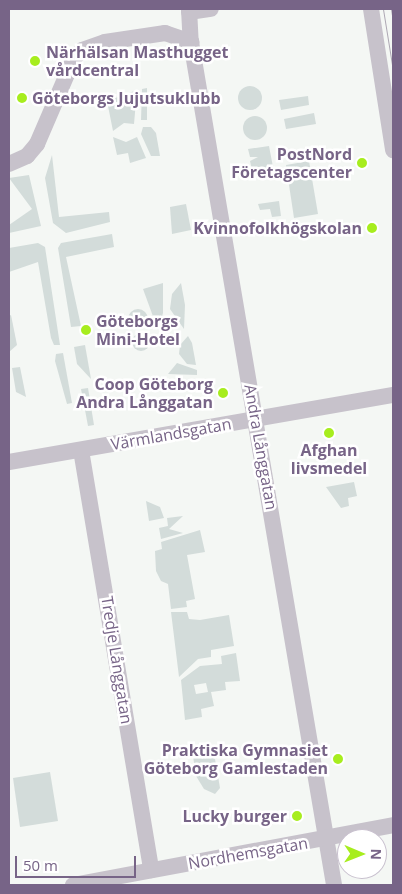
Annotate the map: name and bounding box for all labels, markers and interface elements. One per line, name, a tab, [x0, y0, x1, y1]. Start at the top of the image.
place label: Närhälsan Masthugget vårdcentral	[46, 42, 228, 80]
marker: Närhälsan Masthugget vårdcentral	[28, 54, 42, 68]
place label: Göteborgs Jujutsuklubb	[32, 88, 221, 108]
marker: Göteborgs Jujutsuklubb	[16, 92, 28, 104]
place label: PostNord Företagscenter	[231, 144, 352, 182]
marker: PostNord Företagscenter	[356, 157, 368, 169]
place label: Kvinnofolkhögskolan	[193, 218, 362, 238]
marker: Kvinnofolkhögskolan	[366, 222, 378, 234]
place label: Göteborgs Mini-Hotel	[96, 311, 180, 349]
marker: Göteborgs Mini-Hotel	[80, 324, 92, 336]
place label: Coop Göteborg Andra Långgatan	[76, 374, 213, 412]
street label: Andra Långgatan	[241, 383, 281, 511]
marker: Coop Göteborg Andra Långgatan	[217, 387, 229, 399]
street label: Värmlandsgatan	[109, 414, 233, 454]
marker: Afghan livsmedel	[323, 427, 335, 439]
place label: Afghan livsmedel	[291, 440, 367, 478]
street label: Tredje Långgatan	[97, 595, 137, 725]
place label: Praktiska Gymnasiet Göteborg Gamlestaden	[144, 740, 328, 778]
marker: Praktiska Gymnasiet Göteborg Gamlestaden	[332, 753, 344, 765]
place label: Lucky burger	[182, 806, 287, 826]
marker: Lucky burger	[291, 810, 303, 822]
north arrow	[337, 829, 387, 879]
street label: Nordhemsgatan	[187, 833, 309, 873]
scale bar	[18, 846, 139, 878]
text: N	[367, 848, 386, 860]
text: 50 m	[23, 855, 58, 875]

